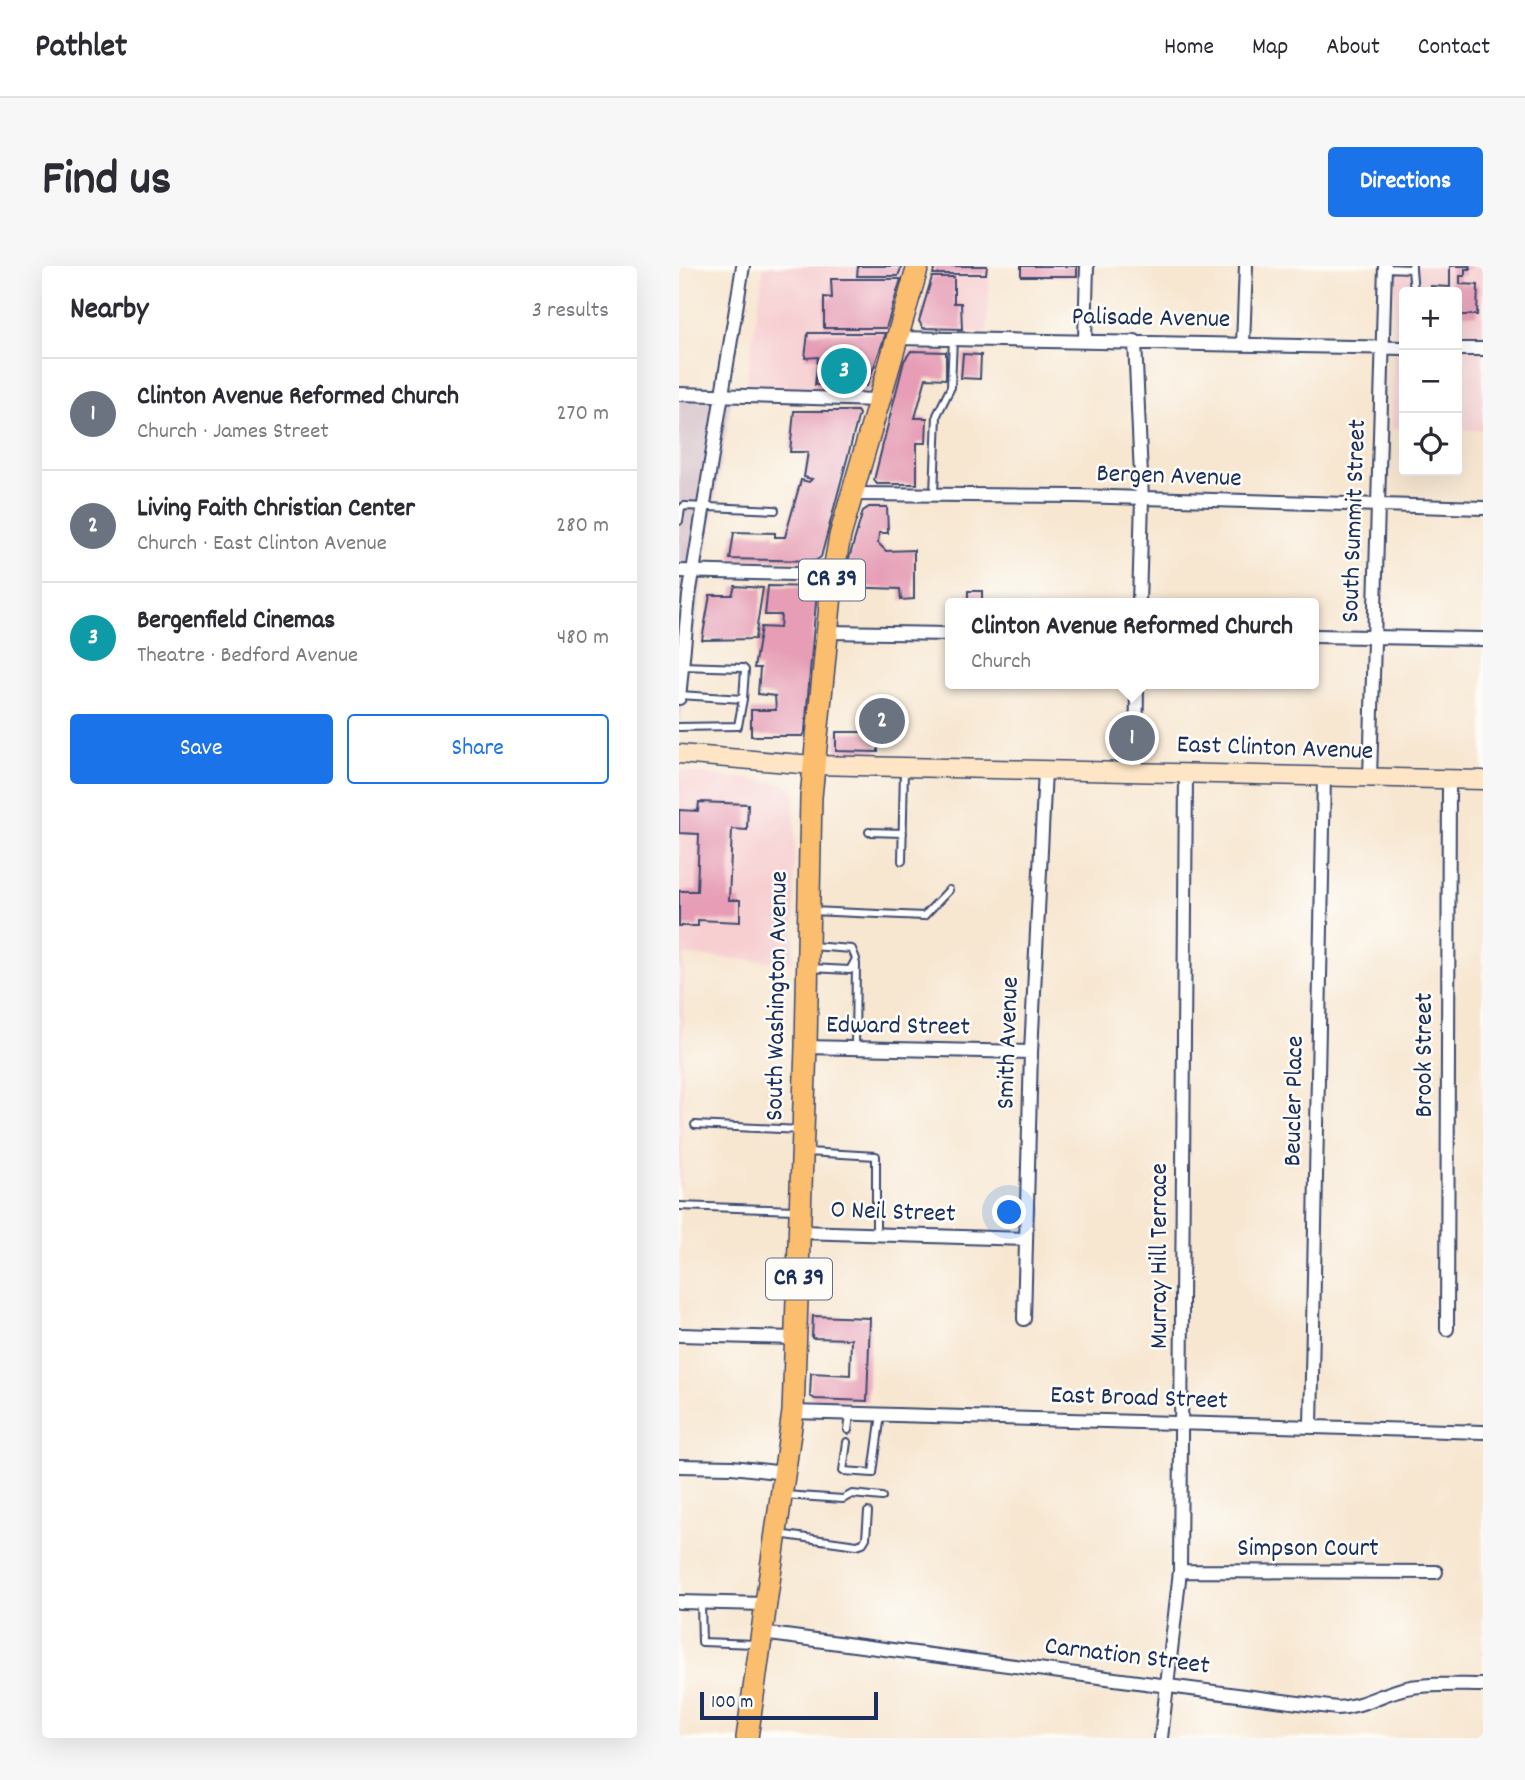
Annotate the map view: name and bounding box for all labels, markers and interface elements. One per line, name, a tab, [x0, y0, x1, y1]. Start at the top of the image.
text: Pathlet	[35, 25, 127, 72]
text: Home	[1164, 31, 1214, 65]
text: Map	[1252, 31, 1288, 65]
text: About	[1326, 31, 1380, 65]
text: Contact	[1418, 31, 1490, 65]
text: Find us	[42, 147, 171, 217]
button: Directions	[1328, 147, 1483, 217]
map controls	[1399, 287, 1462, 476]
button: +	[1399, 287, 1462, 350]
text: Nearby	[70, 290, 148, 333]
text: 3 results	[532, 295, 609, 328]
street label: Palisade Avenue	[1071, 299, 1231, 339]
pin: 3	[821, 345, 867, 397]
button: −	[1399, 350, 1462, 413]
text: Clinton Avenue Reformed Church	[137, 379, 459, 416]
text: 1	[90, 398, 96, 431]
text: 270 m	[557, 398, 609, 431]
button: locate	[1399, 413, 1462, 476]
text: Church · James Street	[137, 416, 329, 449]
street label: South Summit Street	[1333, 418, 1377, 623]
street label: Bergen Avenue	[1096, 456, 1242, 498]
text: Living Faith Christian Center	[137, 491, 415, 528]
text: 2	[88, 510, 98, 543]
text: 280 m	[556, 510, 609, 543]
text: Church · East Clinton Avenue	[137, 528, 387, 561]
road number: CR 39	[799, 559, 865, 600]
popup	[945, 598, 1319, 689]
text: Bergenfield Cinemas	[137, 603, 335, 640]
text: Clinton Avenue Reformed Church	[971, 609, 1293, 646]
text: 3	[88, 622, 98, 655]
text: 480 m	[557, 622, 609, 655]
text: Theatre · Bedford Avenue	[137, 640, 358, 673]
text: Church	[971, 646, 1031, 679]
pin: 2	[859, 695, 905, 747]
pin: 1	[1109, 712, 1155, 764]
button: Save	[70, 714, 333, 784]
button: Share	[347, 714, 609, 784]
street label: East Clinton Avenue	[1176, 727, 1374, 771]
street label: South Washington Avenue	[757, 871, 799, 1121]
street label: Smith Avenue	[988, 976, 1030, 1110]
street label: Brook Street	[1407, 992, 1444, 1117]
street label: Edward Street	[826, 1007, 971, 1047]
street label: Beucler Place	[1275, 1035, 1315, 1167]
street label: Murray Hill Terrace	[1142, 1163, 1179, 1349]
street label: O Neil Street	[830, 1192, 957, 1234]
your location	[992, 1195, 1026, 1229]
road number: CR 39	[766, 1259, 832, 1300]
street label: East Broad Street	[1050, 1377, 1229, 1421]
street label: Simpson Court	[1237, 1531, 1379, 1568]
street label: Carnation Street	[1042, 1629, 1212, 1686]
scale bar	[700, 1689, 879, 1721]
text: 100 m	[711, 1690, 753, 1717]

